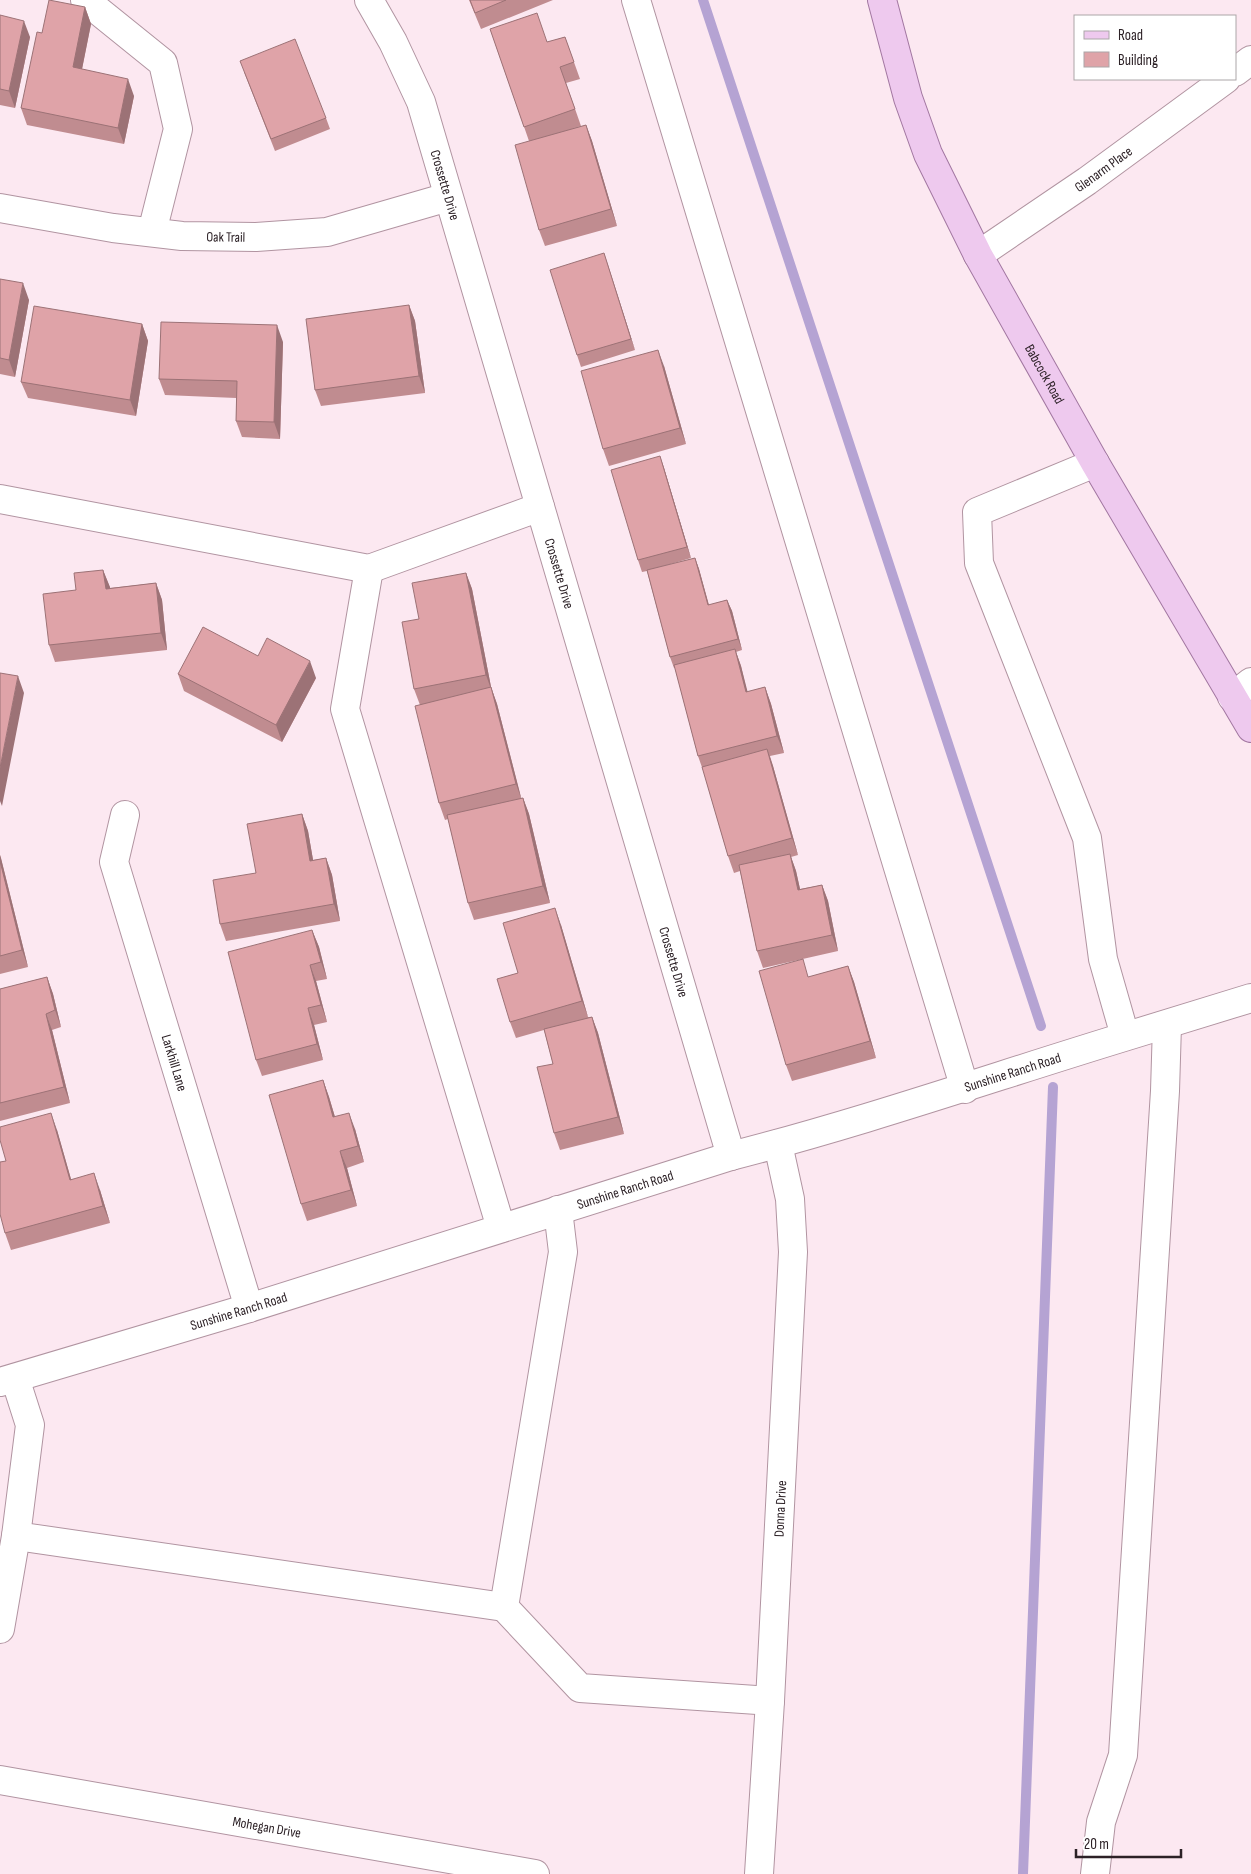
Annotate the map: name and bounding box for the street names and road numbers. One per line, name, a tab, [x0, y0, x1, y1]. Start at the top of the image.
street label: Glenarm Place	[1071, 142, 1135, 195]
street label: Crossette Drive	[427, 148, 464, 222]
street label: Oak Trail	[206, 228, 245, 245]
street label: Babcock Road	[1021, 341, 1068, 407]
street label: Crossette Drive	[541, 536, 578, 611]
street label: Crossette Drive	[656, 925, 692, 999]
street label: Larkhill Lane	[158, 1032, 191, 1093]
street label: Sunshine Ranch Road	[962, 1049, 1063, 1095]
street label: Sunshine Ranch Road	[575, 1166, 675, 1213]
street label: Sunshine Ranch Road	[188, 1288, 289, 1333]
street label: Donna Drive	[770, 1480, 790, 1537]
street label: Mohegan Drive	[231, 1813, 303, 1841]

